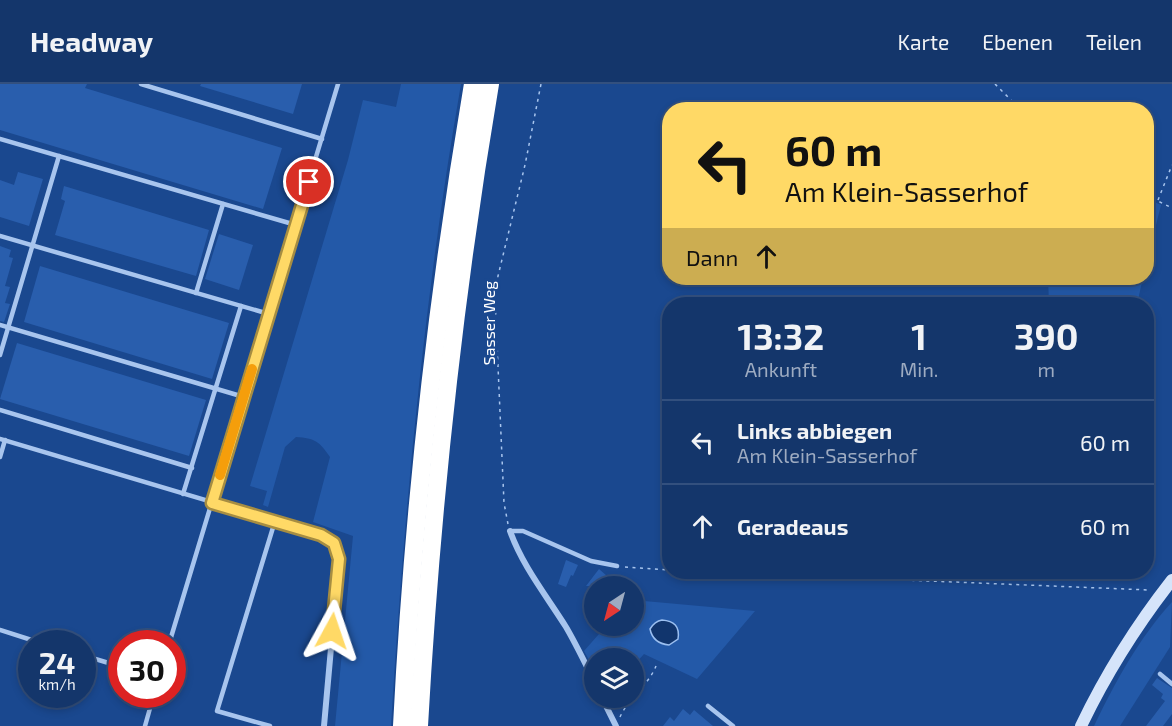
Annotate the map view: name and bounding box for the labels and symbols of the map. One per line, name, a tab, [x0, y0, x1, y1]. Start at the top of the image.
pin	[283, 156, 334, 207]
street label: Sasser Weg	[479, 281, 498, 365]
north arrow	[584, 576, 644, 636]
position arrow	[300, 599, 364, 663]
speed limit sign: 30	[108, 630, 186, 708]

